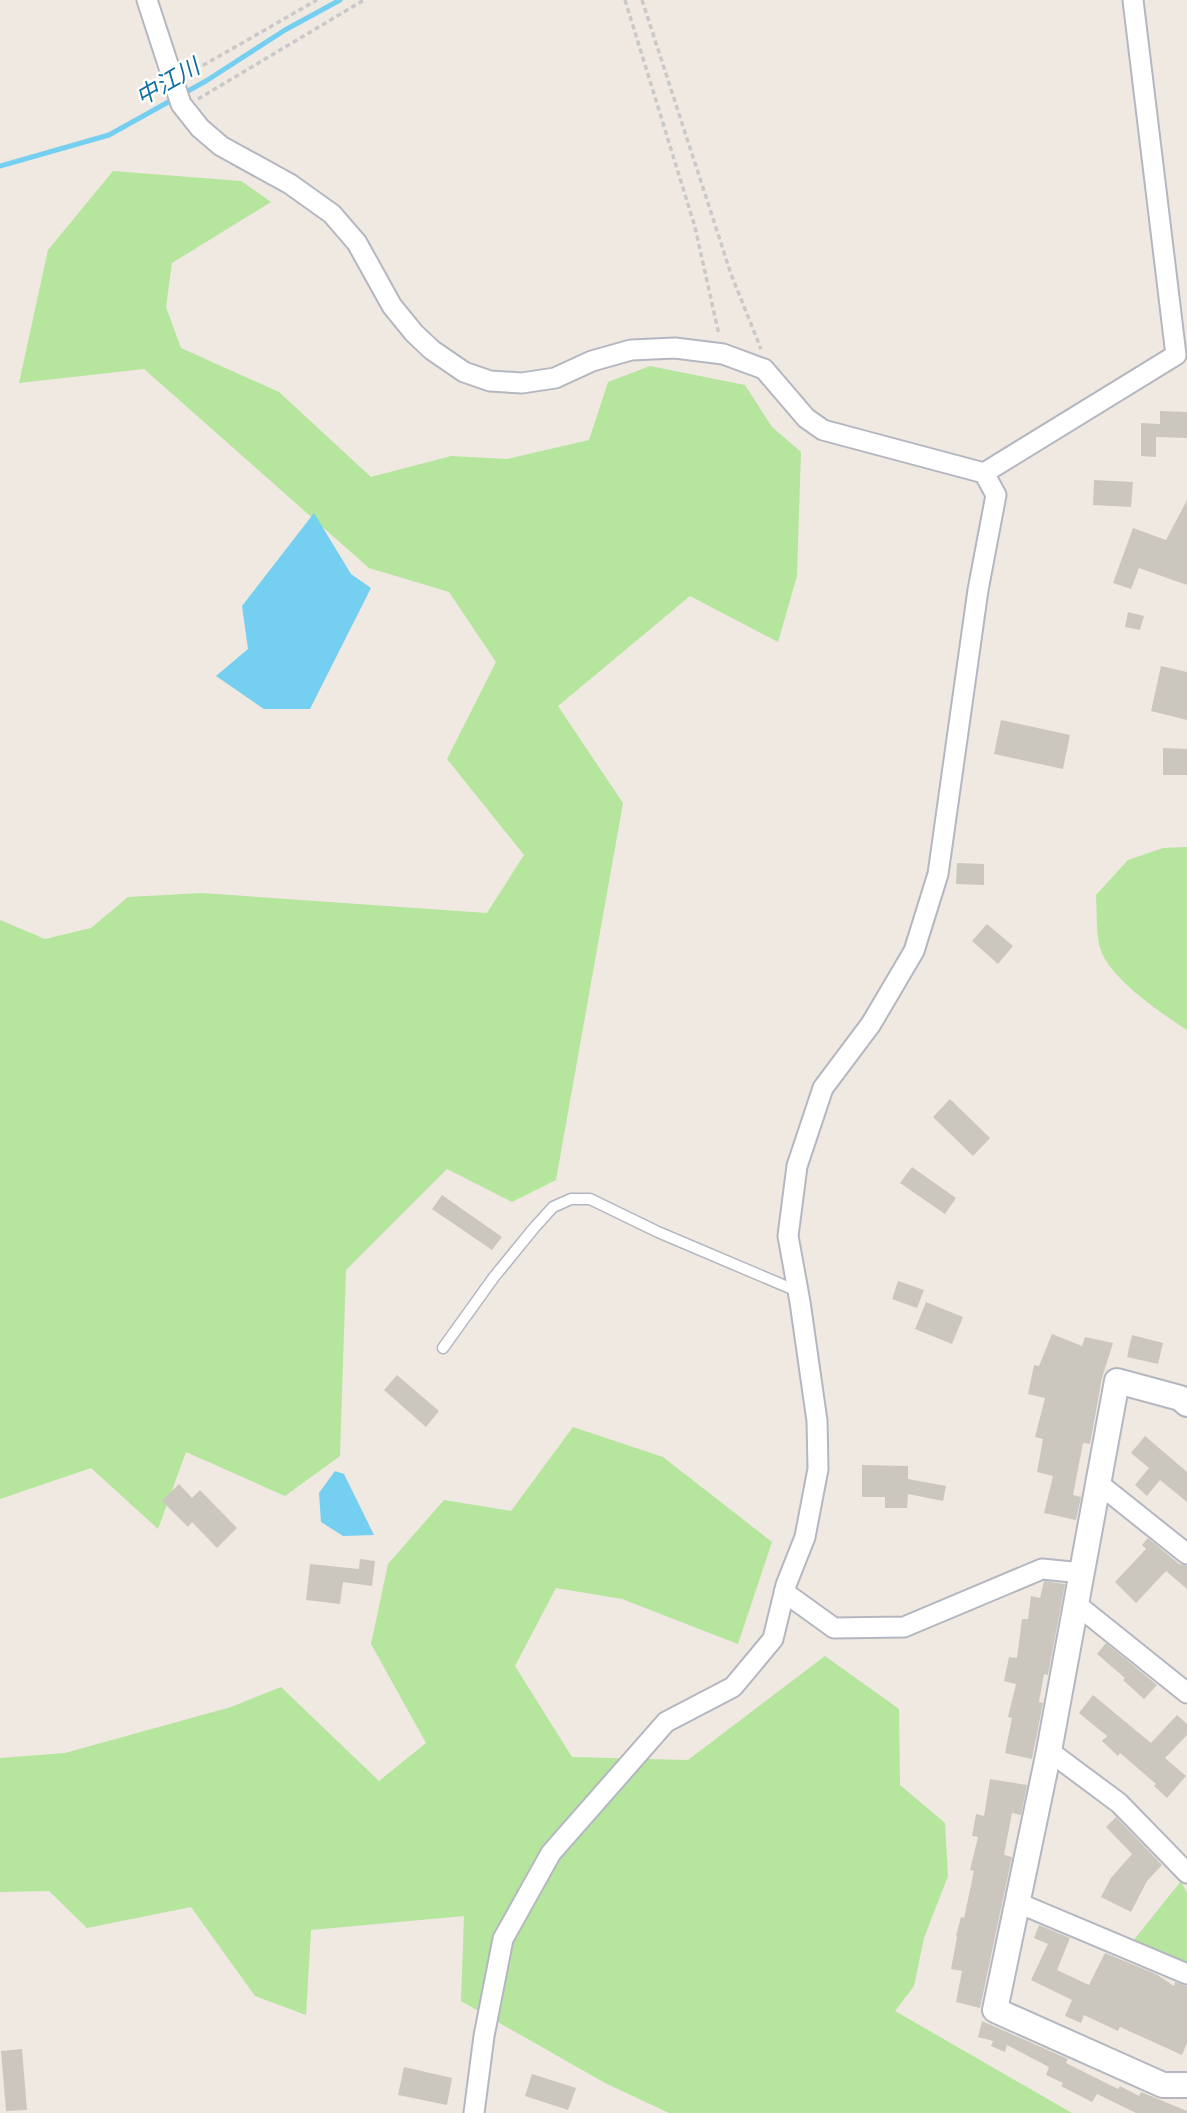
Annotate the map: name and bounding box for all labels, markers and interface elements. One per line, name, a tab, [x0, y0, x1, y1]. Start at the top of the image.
water label: 中江川	[129, 48, 207, 112]

